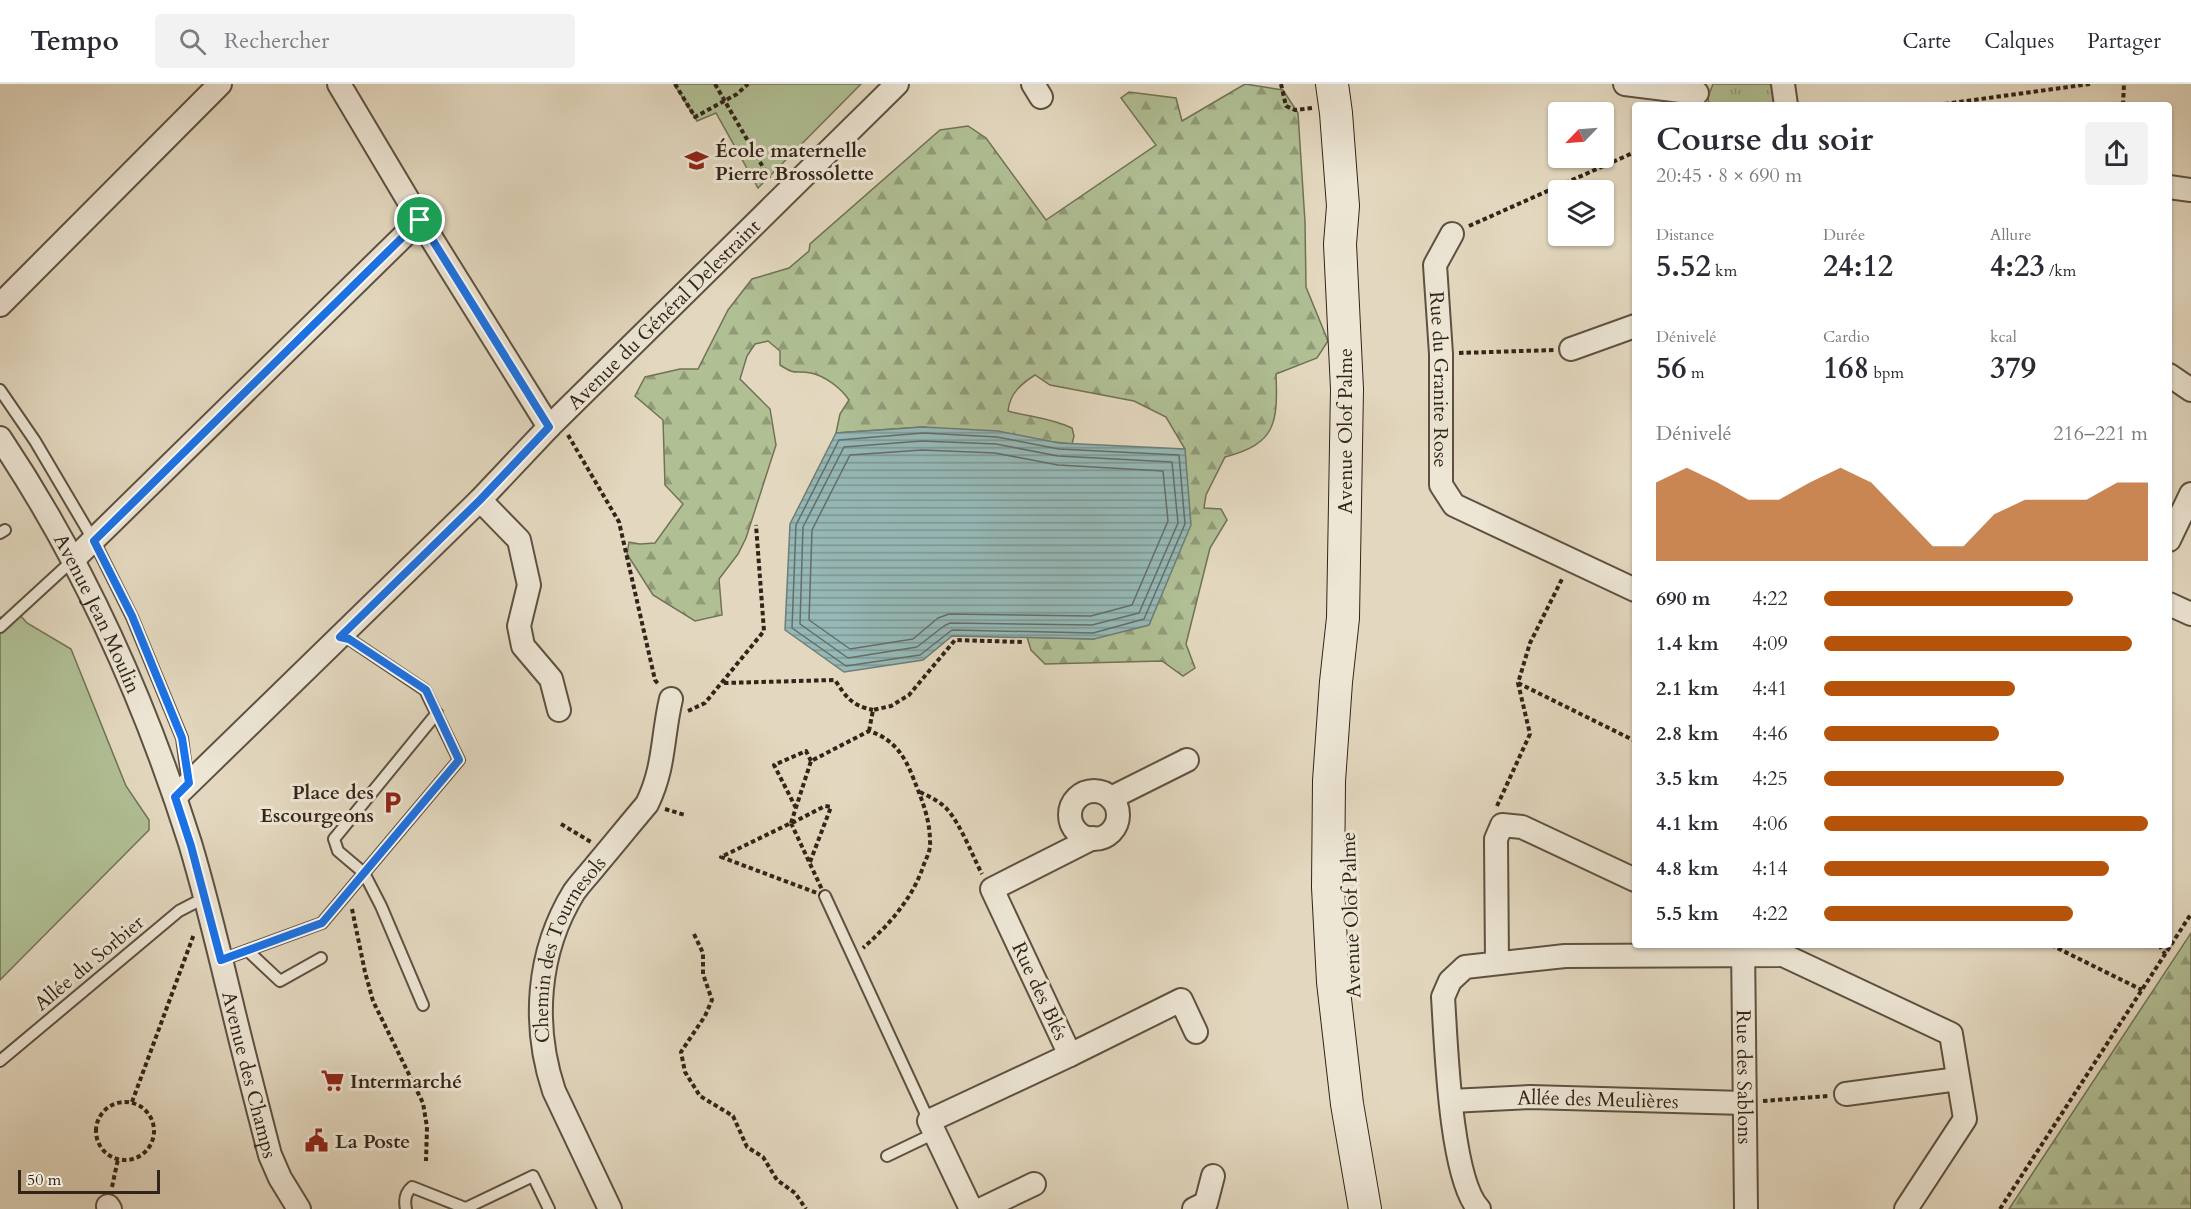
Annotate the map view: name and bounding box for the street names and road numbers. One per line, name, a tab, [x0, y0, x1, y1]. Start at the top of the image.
street label: Avenue du Général Delestraint	[561, 212, 766, 415]
street label: Rue du Granite Rose	[1423, 290, 1455, 468]
street label: Avenue Olof Palme	[1332, 348, 1359, 514]
street label: Avenue Jean Moulin	[47, 529, 148, 698]
street label: Avenue Olof Palme	[1335, 831, 1367, 999]
street label: Chemin des Tournesols	[527, 850, 612, 1044]
street label: Allée du Sorbier	[28, 909, 150, 1017]
street label: Rue des Blés	[1005, 937, 1075, 1045]
street label: Avenue des Champs	[216, 988, 284, 1161]
street label: Rue des Sablons	[1730, 1010, 1759, 1144]
street label: Allée des Meulières	[1516, 1083, 1679, 1115]

